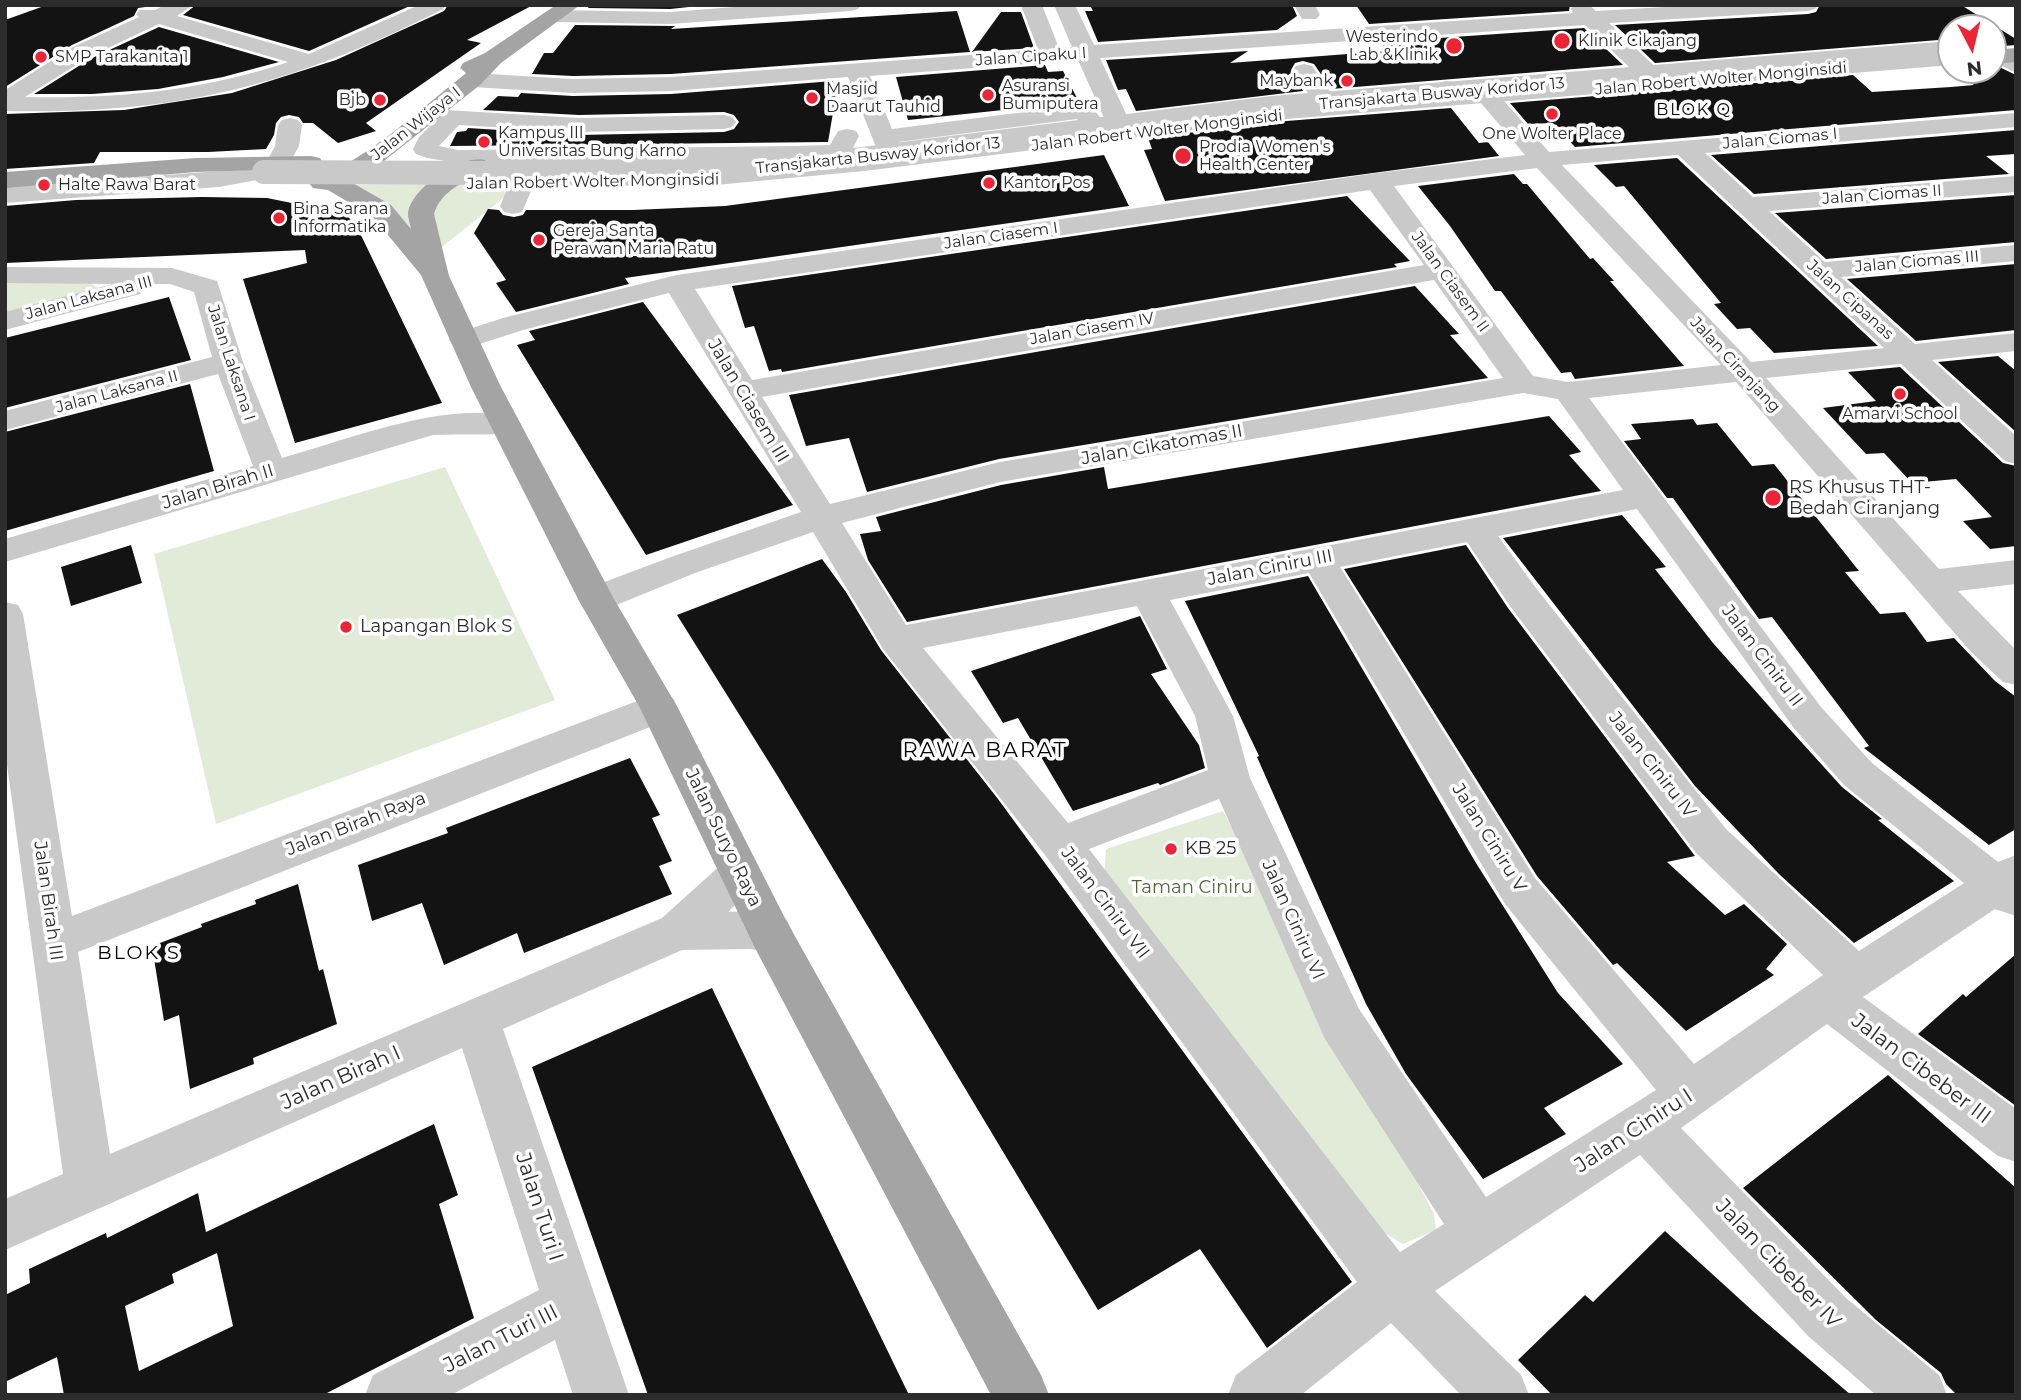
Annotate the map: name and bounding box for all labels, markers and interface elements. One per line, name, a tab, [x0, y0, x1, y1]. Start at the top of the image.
north arrow	[1937, 14, 2007, 84]
place label: Westerindo Lab &Klinik	[1345, 27, 1438, 65]
marker: Klinik Cikajang	[1552, 31, 1572, 51]
place label: Klinik Cikajang	[1578, 31, 1697, 51]
marker: Westerindo Lab &Klinik	[1444, 36, 1464, 56]
street label: Jalan Cipaku I	[975, 44, 1087, 70]
place label: SMP Tarakanita 1	[55, 47, 189, 67]
marker: SMP Tarakanita 1	[33, 49, 49, 65]
text: N	[1965, 56, 1983, 81]
street label: Jalan Robert Wolter Monginsidi	[1594, 58, 1848, 100]
place label: Maybank	[1259, 71, 1333, 91]
marker: Maybank	[1339, 73, 1355, 89]
street label: Transjakarta Busway Koridor 13	[1319, 74, 1565, 114]
place label: Asuransi Bumiputera	[1002, 76, 1099, 114]
place label: Masjid Daarut Tauhid	[826, 79, 941, 117]
street label: Jalan Wijaya I	[367, 83, 465, 165]
marker: Asuransi Bumiputera	[980, 87, 996, 103]
place label: Bjb	[339, 90, 366, 110]
marker: Masjid Daarut Tauhid	[804, 90, 820, 106]
marker: Bjb	[372, 92, 388, 108]
district label: BLOK Q	[1657, 100, 1731, 120]
street label: Jalan Robert Wolter Monginsidi	[1030, 106, 1284, 156]
marker: One Wolter Place	[1544, 106, 1560, 122]
place label: Kampus III Universitas Bung Karno	[498, 123, 686, 161]
place label: One Wolter Place	[1482, 124, 1622, 144]
street label: Jalan Ciomas I	[1722, 124, 1838, 154]
marker: Kampus III Universitas Bung Karno	[476, 134, 492, 150]
street label: Transjakarta Busway Koridor 13	[755, 134, 1001, 178]
place label: Prodia Women's Health Center	[1199, 137, 1331, 175]
marker: Prodia Women's Health Center	[1173, 146, 1193, 166]
street label: Jalan Robert Wolter Monginsidi	[467, 170, 719, 194]
place label: Kantor Pos	[1003, 173, 1090, 193]
place label: Halte Rawa Barat	[58, 175, 196, 195]
marker: Kantor Pos	[981, 175, 997, 191]
marker: Halte Rawa Barat	[36, 177, 52, 193]
street label: Jalan Ciomas II	[1821, 181, 1943, 209]
place label: Bina Sarana Informatika	[293, 199, 389, 237]
marker: Bina Sarana Informatika	[271, 210, 287, 226]
street label: Jalan Ciasem I	[943, 219, 1059, 253]
place label: Gereja Santa Perawan Maria Ratu	[553, 221, 714, 259]
street label: Jalan Ciasem II	[1407, 228, 1493, 336]
marker: Gereja Santa Perawan Maria Ratu	[531, 232, 547, 248]
street label: Jalan Ciomas III	[1854, 247, 1980, 277]
street label: Jalan Cipanas	[1803, 256, 1897, 344]
street label: Jalan Laksana III	[23, 272, 155, 324]
street label: Jalan Laksana I	[203, 303, 259, 423]
street label: Jalan Ciasem IV	[1028, 309, 1156, 349]
street label: Jalan Ciranjang	[1686, 313, 1784, 417]
street label: Jalan Ciasem III	[703, 335, 793, 467]
street label: Jalan Laksana II	[54, 366, 180, 418]
marker: Amarvi School	[1892, 386, 1908, 402]
place label: Amarvi School	[1842, 404, 1958, 424]
street label: Jalan Cikatomas II	[1080, 420, 1244, 470]
street label: Jalan Birah II	[160, 460, 276, 514]
place label: RS Khusus THT- Bedah Ciranjang	[1789, 477, 1940, 520]
marker: RS Khusus THT- Bedah Ciranjang	[1763, 488, 1783, 508]
street label: Jalan Ciniru III	[1206, 545, 1334, 591]
street label: Jalan Ciniru II	[1717, 601, 1807, 711]
place label: Lapangan Blok S	[360, 616, 512, 638]
marker: Lapangan Blok S	[338, 619, 354, 635]
street label: Jalan Ciniru IV	[1604, 708, 1700, 822]
district label: RAWA BARAT	[904, 738, 1066, 764]
street label: Jalan Suryo Raya	[680, 765, 766, 911]
street label: Jalan Ciniru V	[1447, 780, 1531, 896]
street label: Jalan Birah Raya	[283, 787, 429, 861]
place label: KB 25	[1185, 838, 1236, 860]
street label: Jalan Birah III	[29, 840, 67, 962]
marker: KB 25	[1163, 841, 1179, 857]
street label: Jalan Ciniru VII	[1056, 843, 1154, 963]
street label: Jalan Ciniru VI	[1257, 857, 1329, 983]
park label: Taman Ciniru	[1132, 877, 1252, 899]
district label: BLOK S	[98, 942, 180, 964]
street label: Jalan Cibeber III	[1846, 1008, 1996, 1130]
street label: Jalan Birah I	[277, 1040, 405, 1116]
street label: Jalan Ciniru I	[1570, 1084, 1698, 1178]
street label: Jalan Turi I	[510, 1150, 568, 1264]
street label: Jalan Cibeber IV	[1710, 1194, 1846, 1334]
street label: Jalan Turi III	[440, 1299, 562, 1379]

